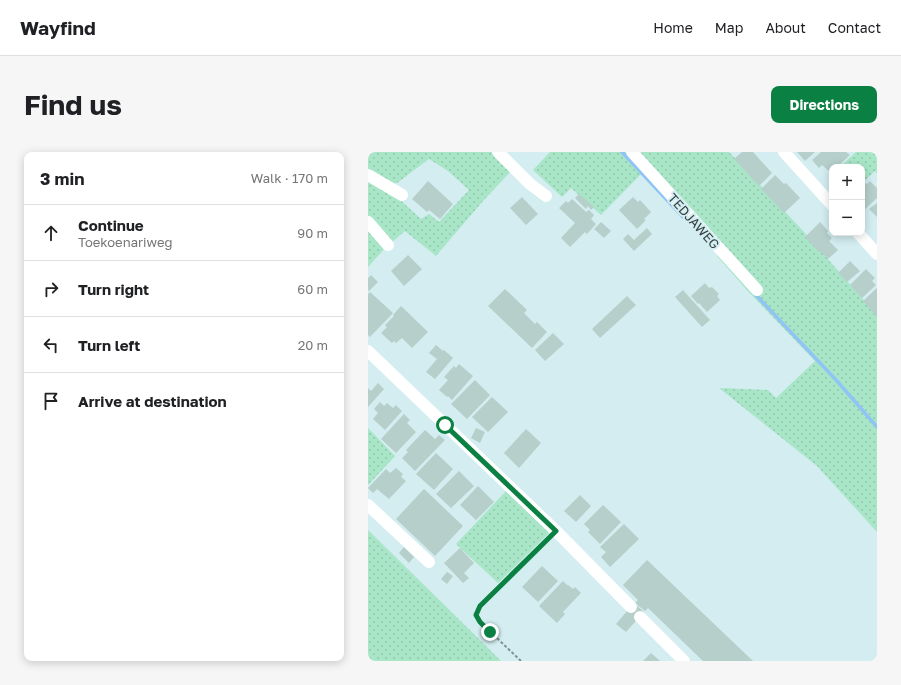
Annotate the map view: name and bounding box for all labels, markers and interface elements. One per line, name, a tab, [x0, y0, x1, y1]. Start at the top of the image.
text: Wayfind	[20, 16, 96, 39]
text: Home	[653, 19, 693, 36]
text: Map	[715, 19, 743, 36]
text: About	[765, 19, 806, 36]
text: Contact	[828, 19, 881, 36]
button: Directions	[771, 86, 877, 123]
text: Find us	[24, 88, 122, 121]
map controls	[829, 164, 865, 236]
button: +	[829, 164, 865, 200]
text: 3 min	[40, 168, 84, 189]
text: Walk · 170 m	[251, 170, 328, 186]
street label: TEDJAWEG	[665, 190, 723, 252]
button: −	[829, 200, 865, 236]
text: Continue	[78, 216, 144, 234]
icon: ahead	[40, 222, 62, 244]
text: 90 m	[297, 225, 328, 241]
text: Toekoenariweg	[78, 234, 172, 250]
icon: right	[40, 278, 62, 300]
text: Turn right	[78, 280, 149, 298]
text: 60 m	[297, 281, 328, 297]
icon: left	[40, 334, 62, 356]
text: Turn left	[78, 336, 140, 354]
text: 20 m	[298, 337, 328, 353]
icon: arrive	[40, 390, 62, 412]
text: Arrive at destination	[78, 392, 227, 410]
route start	[436, 416, 454, 434]
route end	[481, 623, 499, 641]

